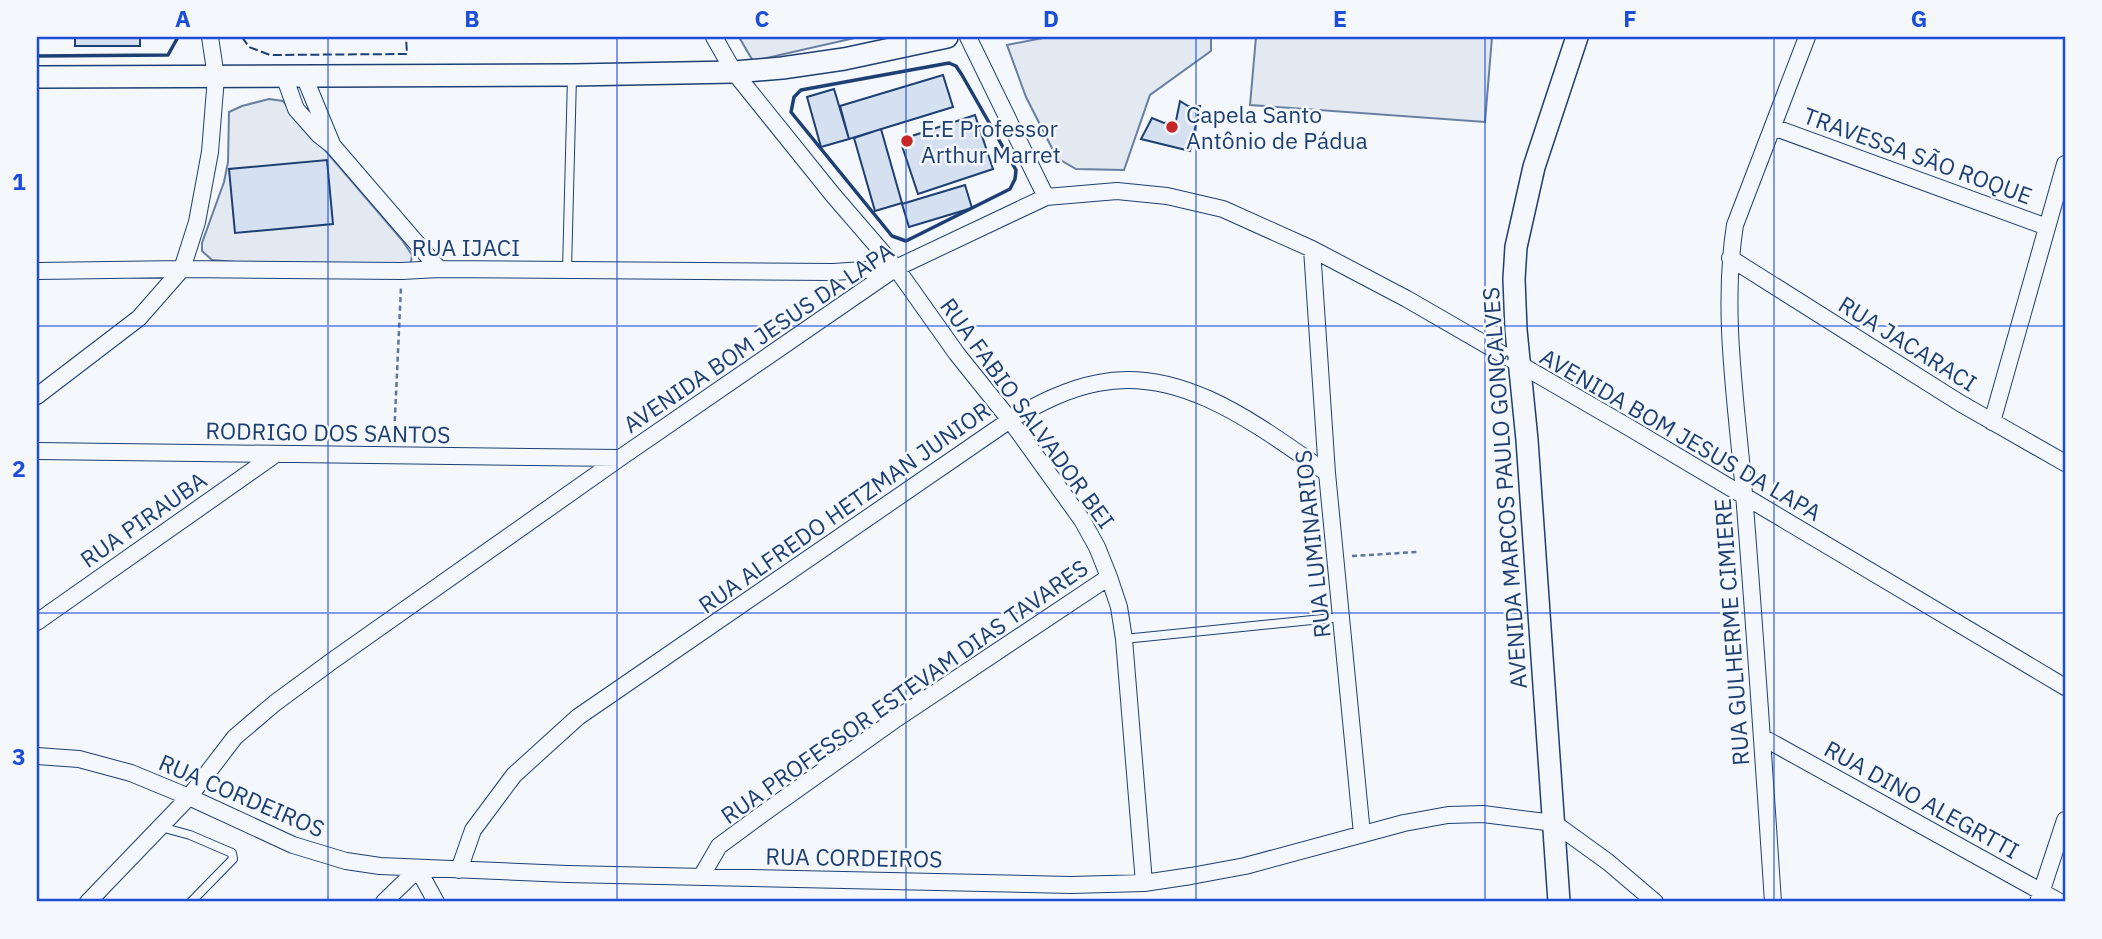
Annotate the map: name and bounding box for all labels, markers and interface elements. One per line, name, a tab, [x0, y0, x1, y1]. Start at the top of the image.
text: A	[175, 3, 191, 33]
text: B	[464, 3, 480, 33]
text: C	[755, 3, 770, 33]
text: D	[1043, 3, 1059, 33]
text: E	[1333, 3, 1347, 33]
text: F	[1623, 3, 1637, 33]
text: G	[1911, 3, 1927, 33]
place label: Capela Santo Antônio de Pádua	[1186, 99, 1368, 155]
street label: TRAVESSA SÃO ROQUE	[1799, 100, 2037, 210]
place label: E.E Professor Arthur Marret	[921, 113, 1061, 169]
marker: Capela Santo Antônio de Pádua	[1164, 119, 1180, 135]
marker: E.E Professor Arthur Marret	[899, 133, 915, 149]
text: 1	[12, 166, 26, 196]
street label: RUA IJACI	[412, 232, 520, 262]
street label: AVENIDA BOM JESUS DA LAPA	[617, 235, 899, 439]
street label: AVENIDA MARCOS PAULO GONÇALVES	[1475, 286, 1533, 690]
street label: RUA JACARACI	[1833, 289, 1983, 397]
street label: RUA FABIO SALVADOR BEI	[934, 292, 1122, 534]
street label: AVENIDA BOM JESUS DA LAPA	[1535, 341, 1827, 527]
street label: RUA ALFREDO HETZMAN JUNIOR	[692, 395, 996, 619]
street label: RODRIGO DOS SANTOS	[205, 415, 451, 449]
street label: RUA LUMINARIOS	[1287, 449, 1337, 639]
text: 2	[12, 453, 26, 483]
street label: RUA PIRAUBA	[74, 464, 212, 574]
street label: RUA GULHERME CIMIERE	[1707, 497, 1755, 767]
street label: RUA PROFESSOR ESTEVAM DIAS TAVARES	[715, 552, 1093, 830]
street label: RUA DINO ALEGRTTI	[1819, 733, 2025, 865]
text: 3	[12, 741, 26, 771]
street label: RUA CORDEIROS	[155, 747, 329, 843]
street label: RUA CORDEIROS	[765, 840, 943, 874]

